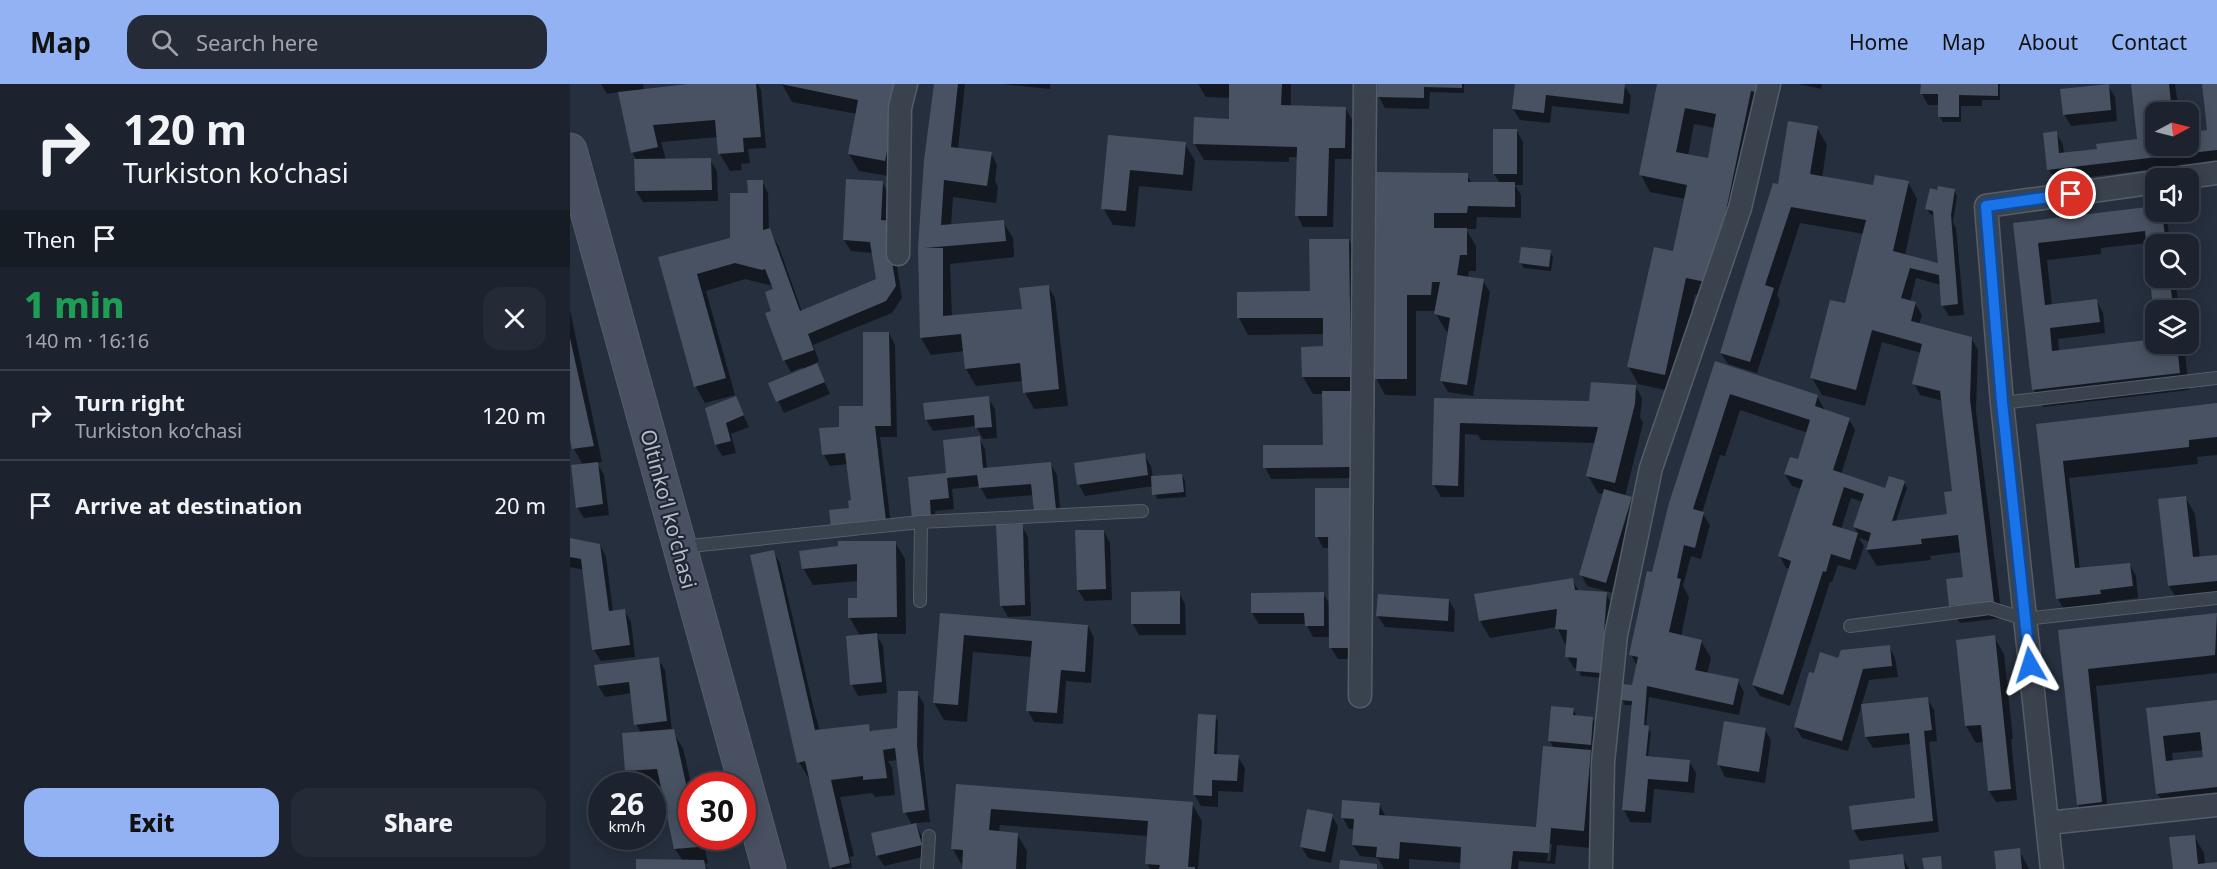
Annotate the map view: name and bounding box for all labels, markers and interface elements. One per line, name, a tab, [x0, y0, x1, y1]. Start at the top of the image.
search box	[127, 15, 547, 69]
text: Map	[30, 23, 91, 61]
icon: search	[148, 26, 181, 59]
text: Search here	[196, 27, 318, 57]
text: Home	[1849, 28, 1909, 56]
text: Map	[1942, 28, 1985, 56]
text: About	[2018, 28, 2078, 56]
text: Contact	[2111, 28, 2187, 56]
text: 120 m	[123, 100, 247, 157]
north arrow	[2145, 102, 2199, 156]
map controls	[2145, 102, 2199, 354]
icon: right	[24, 108, 102, 186]
text: Turkiston koʻchasi	[123, 154, 349, 191]
pin	[2045, 168, 2096, 219]
button: sound	[2145, 168, 2199, 222]
icon: arrive	[2054, 177, 2087, 210]
icon: arrive	[88, 222, 121, 255]
text: Then	[24, 224, 76, 254]
button: search	[2145, 234, 2199, 288]
text: 1 min	[24, 280, 125, 329]
button: close	[483, 287, 546, 350]
button: layers	[2145, 300, 2199, 354]
text: 140 m · 16:16	[24, 327, 149, 354]
text: Turn right	[75, 387, 185, 417]
icon: right	[24, 399, 57, 432]
text: 120 m	[482, 400, 546, 430]
text: Turkiston koʻchasi	[75, 417, 242, 444]
street label: Oltinkoʻl koʻchasi	[634, 426, 704, 592]
icon: arrive	[24, 489, 57, 522]
text: Arrive at destination	[75, 490, 302, 520]
text: 20 m	[495, 490, 546, 520]
position arrow	[1998, 633, 2062, 697]
speed limit sign: 30	[678, 772, 756, 850]
text: 26	[610, 783, 644, 824]
button: Exit	[24, 788, 279, 857]
button: Share	[291, 788, 546, 857]
text: km/h	[609, 816, 645, 836]

